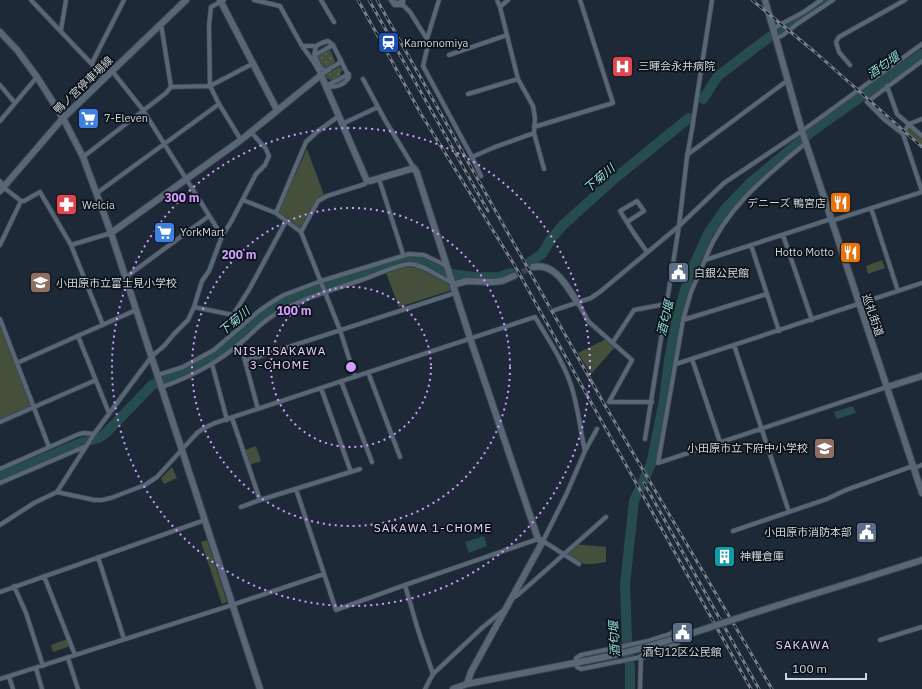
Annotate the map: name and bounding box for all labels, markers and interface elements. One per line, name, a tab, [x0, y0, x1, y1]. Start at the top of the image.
station icon: Kamonomiya	[376, 30, 402, 56]
place label: Kamonomiya	[404, 36, 469, 50]
water label: 酒匂堰	[864, 47, 904, 81]
street label: 鴨ノ宮停車場線	[50, 53, 116, 117]
hospital icon: 三暉会永井病院	[609, 53, 635, 79]
place label: 三暉会永井病院	[638, 59, 715, 73]
supermarket icon: 7-Eleven	[76, 105, 102, 131]
place label: 7-Eleven	[104, 111, 148, 125]
water label: 下菊川	[580, 159, 619, 195]
text: 300 m	[164, 190, 200, 205]
restaurant icon: デニーズ 鴨宮店	[828, 190, 854, 216]
pharmacy icon: Welcia	[53, 192, 79, 218]
place label: デニーズ 鴨宮店	[747, 196, 826, 210]
place label: Welcia	[82, 198, 115, 212]
supermarket icon: YorkMart	[152, 219, 178, 245]
place label: YorkMart	[180, 225, 225, 239]
restaurant icon: Hotto Motto	[837, 239, 863, 265]
place label: Hotto Motto	[775, 245, 834, 259]
text: 200 m	[221, 247, 257, 262]
public building icon: 白銀公民館	[665, 260, 691, 286]
place label: 白銀公民館	[694, 266, 749, 280]
school or university icon: 小田原市立富士見小学校	[28, 270, 54, 296]
place label: 小田原市立富士見小学校	[56, 276, 177, 290]
street label: 巡礼街道	[859, 292, 887, 338]
water label: 酒匂堰	[654, 297, 677, 337]
water label: 下菊川	[215, 302, 254, 338]
text: 100 m	[276, 303, 312, 318]
district label: NISHISAKAWA 3-CHOME	[234, 343, 326, 372]
centre of rings	[344, 360, 358, 374]
school or university icon: 小田原市立下府中小学校	[811, 435, 837, 461]
place label: 小田原市立下府中小学校	[687, 441, 808, 455]
public building icon: 小田原市消防本部	[854, 519, 880, 545]
district label: SAKAWA 1-CHOME	[374, 520, 492, 535]
place label: 小田原市消防本部	[764, 525, 852, 539]
building icon: 神糧倉庫	[711, 543, 737, 569]
place label: 神糧倉庫	[740, 549, 784, 563]
water label: 酒匂堰	[605, 619, 622, 657]
public building icon: 酒匂12区公民館	[669, 619, 695, 645]
district label: SAKAWA	[776, 637, 830, 652]
place label: 酒匂12区公民館	[642, 645, 722, 659]
scale bar	[786, 655, 866, 681]
text: 100 m	[792, 661, 827, 676]

